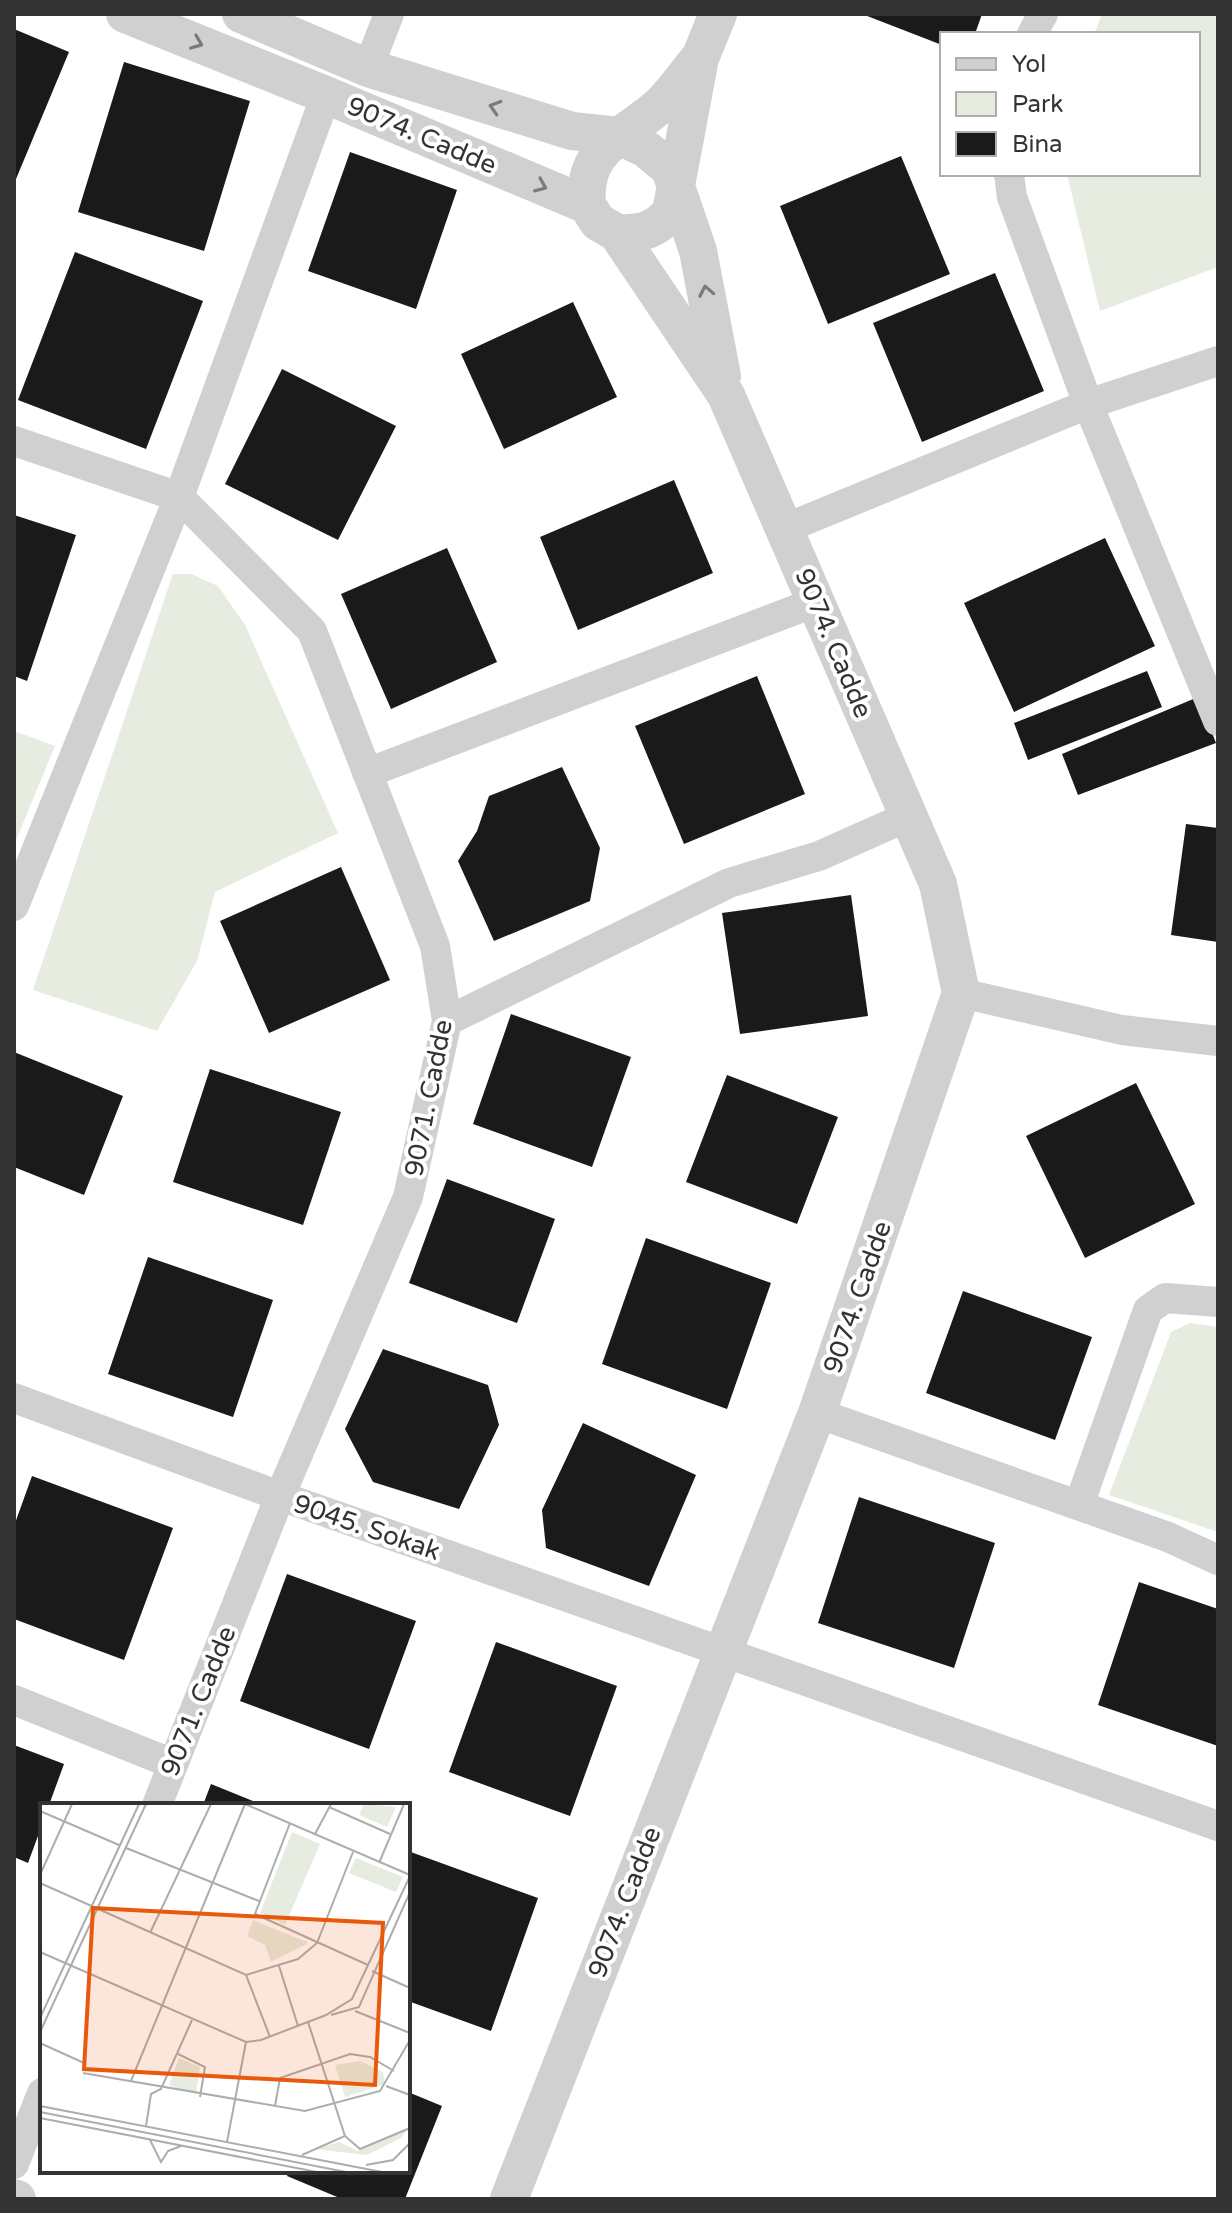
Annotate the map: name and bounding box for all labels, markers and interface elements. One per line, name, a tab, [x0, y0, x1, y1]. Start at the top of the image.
legend	[940, 32, 1200, 176]
one-way arrow	[189, 33, 203, 50]
text: Yol	[1012, 50, 1046, 79]
street label: 9074. Cadde	[343, 90, 501, 181]
text: Park	[1012, 90, 1063, 119]
one-way arrow	[489, 100, 502, 116]
text: Bina	[1012, 130, 1063, 159]
one-way arrow	[533, 176, 547, 192]
one-way arrow	[698, 284, 715, 298]
street label: 9074. Cadde	[788, 564, 879, 722]
street label: 9071. Cadde	[398, 1017, 459, 1179]
street label: 9074. Cadde	[817, 1217, 898, 1377]
street label: 9045. Sokak	[289, 1488, 444, 1567]
street label: 9071. Cadde	[154, 1622, 243, 1781]
inset map	[40, 1803, 410, 2173]
street label: 9074. Cadde	[581, 1822, 667, 1982]

